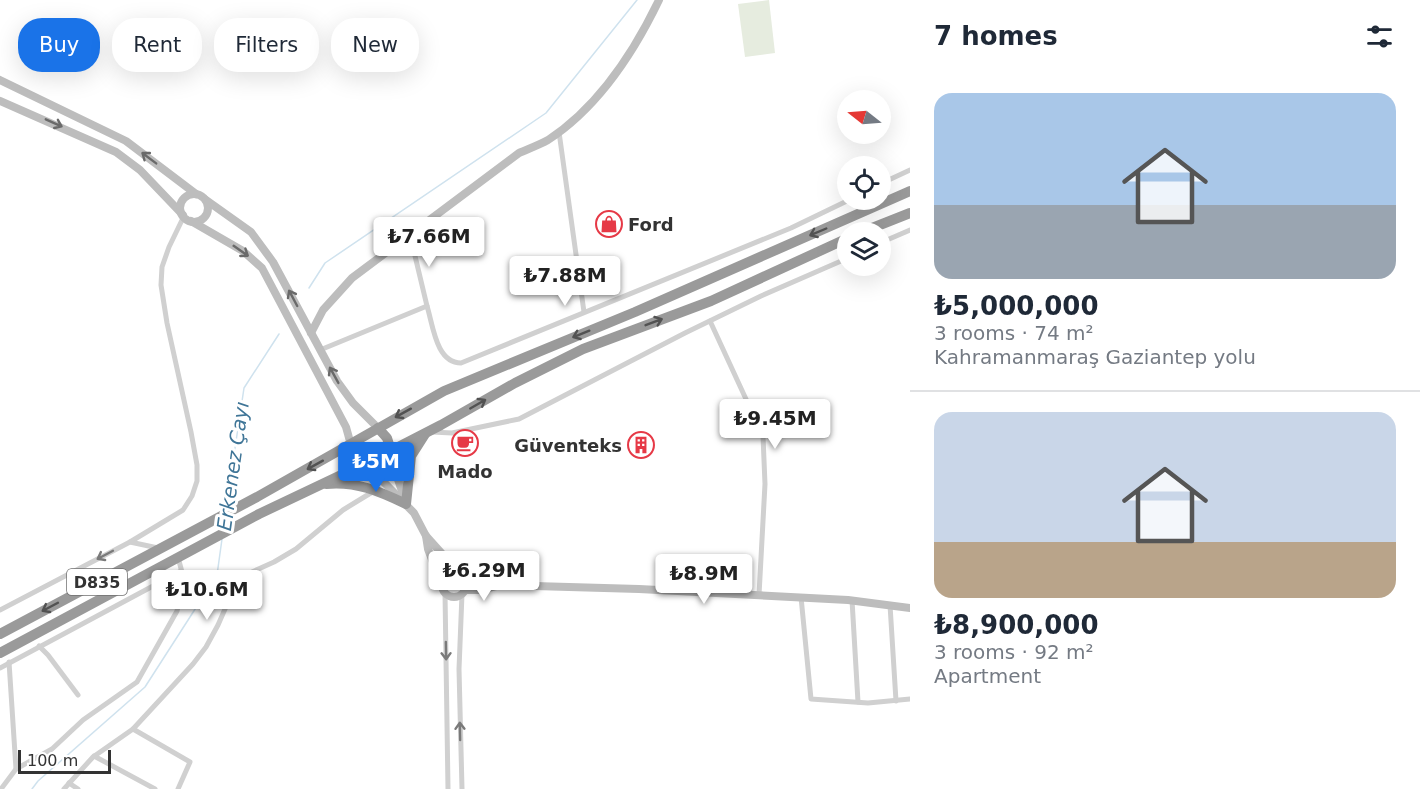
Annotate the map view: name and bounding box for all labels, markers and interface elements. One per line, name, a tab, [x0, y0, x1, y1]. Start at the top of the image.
chip: Buy	[18, 18, 100, 72]
chip: Rent	[112, 18, 202, 72]
chip: Filters	[214, 18, 319, 72]
chip: New	[331, 18, 419, 72]
icon: filters	[1363, 20, 1396, 53]
text: 7 homes	[934, 21, 1058, 51]
north arrow	[837, 90, 891, 144]
map controls	[837, 90, 891, 276]
one-way arrow	[45, 119, 63, 130]
icon: home	[1111, 132, 1219, 240]
one-way arrow	[142, 152, 158, 165]
button: locate	[837, 156, 891, 210]
shop icon: Ford	[594, 209, 624, 239]
place label: Ford	[628, 214, 674, 235]
pin: ₺7.66M	[380, 217, 478, 268]
button: layers	[837, 222, 891, 276]
text: ₺7.66M	[387, 224, 471, 248]
one-way arrow	[810, 227, 828, 239]
one-way arrow	[233, 245, 249, 257]
pin: ₺7.88M	[516, 256, 614, 307]
text: ₺7.88M	[523, 263, 607, 287]
one-way arrow	[287, 290, 298, 308]
text: ₺5,000,000	[934, 291, 1098, 321]
one-way arrow	[645, 316, 663, 327]
text: 3 rooms · 74 m²	[934, 321, 1094, 345]
one-way arrow	[572, 329, 591, 340]
text: Kahramanmaraş Gaziantep yolu	[934, 345, 1256, 369]
one-way arrow	[327, 366, 339, 383]
one-way arrow	[469, 398, 486, 410]
pin: ₺9.45M	[726, 399, 824, 450]
water label: Erkenez Çayı	[212, 400, 254, 532]
text: ₺9.45M	[733, 406, 817, 430]
one-way arrow	[395, 408, 412, 420]
cafe icon: Mado	[450, 428, 480, 458]
building icon: Güventeks	[626, 430, 656, 460]
place label: Güventeks	[514, 435, 622, 456]
pin: ₺5M	[347, 442, 405, 493]
text: ₺5M	[352, 449, 400, 473]
icon: home	[1111, 451, 1219, 559]
one-way arrow	[307, 459, 324, 471]
place label: Mado	[437, 461, 493, 482]
one-way arrow	[96, 550, 114, 561]
pin: ₺6.29M	[435, 551, 533, 602]
pin: ₺8.9M	[662, 554, 746, 605]
text: ₺6.29M	[442, 558, 526, 582]
text: ₺8.9M	[669, 561, 739, 585]
road number: D835	[67, 569, 127, 595]
pin: ₺10.6M	[158, 570, 256, 621]
text: ₺10.6M	[165, 577, 249, 601]
one-way arrow	[41, 602, 59, 613]
text: ₺8,900,000	[934, 610, 1098, 640]
text: 3 rooms · 92 m²	[934, 640, 1094, 664]
one-way arrow	[440, 641, 452, 661]
text: Apartment	[934, 664, 1041, 688]
one-way arrow	[454, 721, 466, 741]
scale bar	[18, 747, 111, 774]
text: 100 m	[27, 751, 78, 770]

